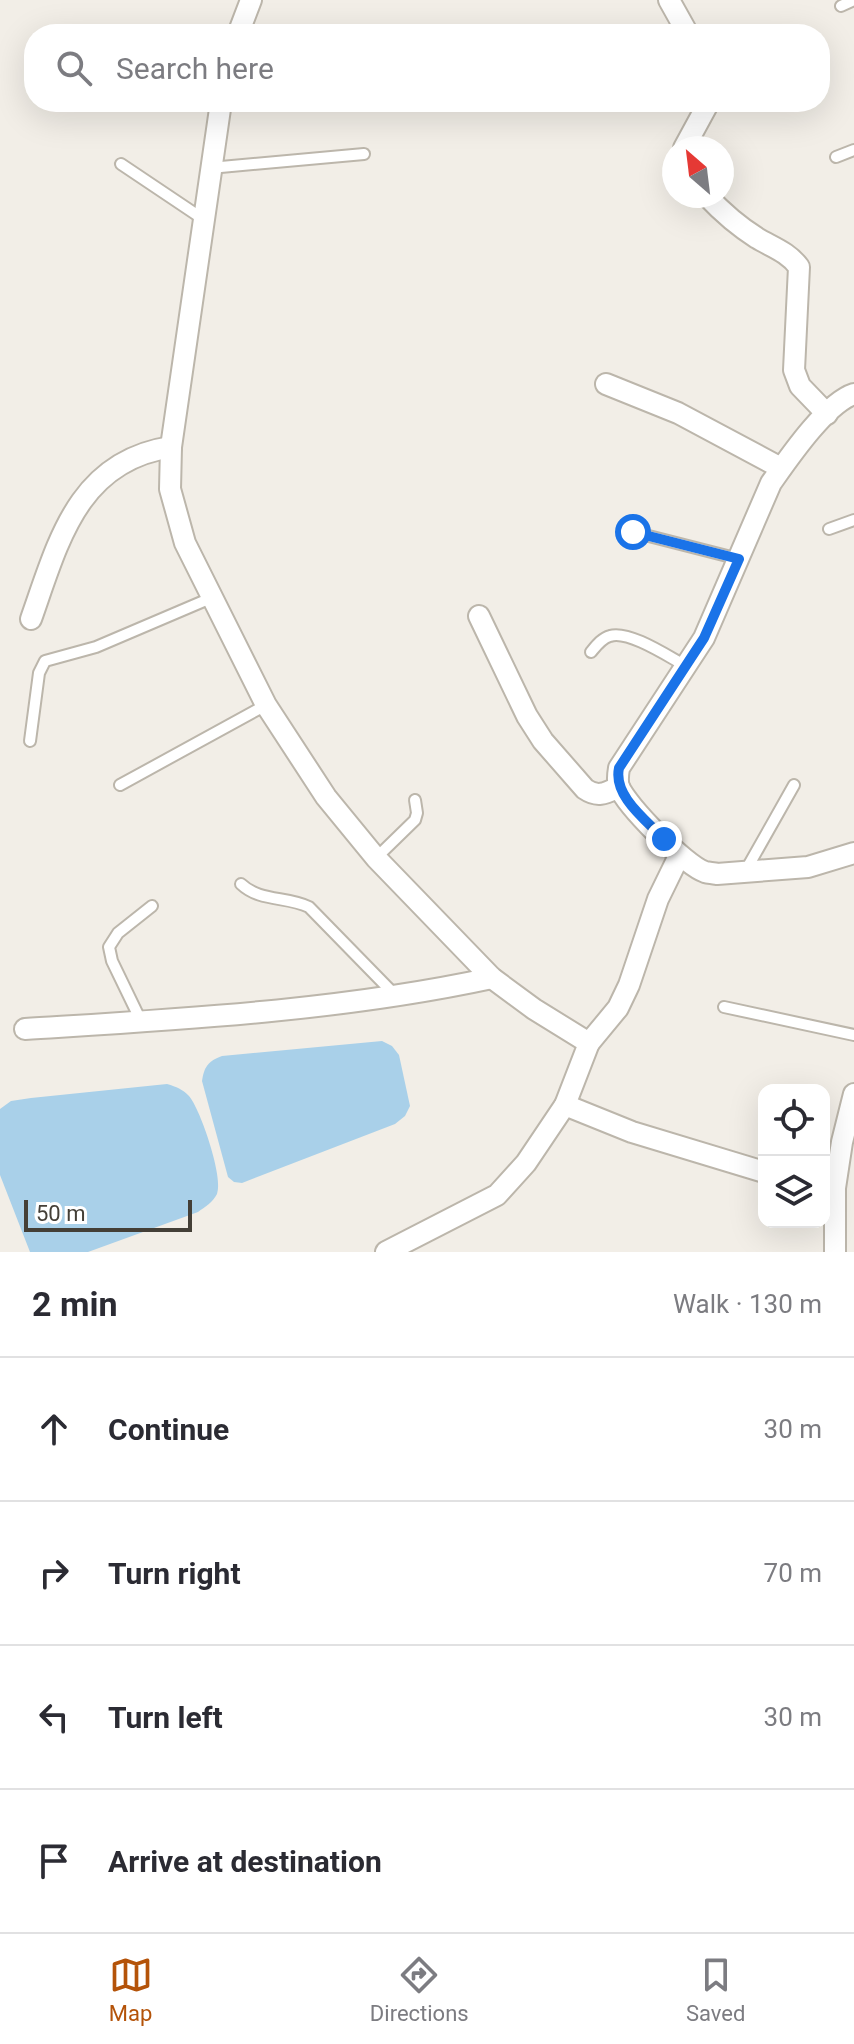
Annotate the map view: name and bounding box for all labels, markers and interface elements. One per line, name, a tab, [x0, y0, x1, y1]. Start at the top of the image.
search box	[24, 24, 830, 112]
icon: search	[52, 46, 96, 90]
text: Search here	[116, 51, 274, 86]
north arrow	[662, 136, 734, 208]
route start	[615, 514, 651, 550]
route end	[646, 821, 682, 857]
map controls	[758, 1084, 830, 1228]
button: locate	[758, 1084, 830, 1156]
button: layers	[758, 1156, 830, 1228]
scale bar	[24, 1196, 192, 1232]
text: 50 m	[36, 1201, 85, 1226]
text: 2 min	[32, 1284, 117, 1324]
text: Walk · 130 m	[673, 1289, 822, 1319]
icon: ahead	[32, 1407, 76, 1451]
text: Continue	[108, 1412, 229, 1447]
text: 30 m	[764, 1414, 822, 1444]
icon: right	[32, 1551, 76, 1595]
text: Turn right	[108, 1556, 241, 1591]
text: 70 m	[764, 1558, 822, 1588]
icon: left	[32, 1695, 76, 1739]
text: Turn left	[108, 1700, 223, 1735]
text: 30 m	[764, 1702, 822, 1732]
icon: arrive	[32, 1839, 76, 1883]
text: Arrive at destination	[108, 1844, 382, 1879]
tab: Map	[109, 1953, 153, 2026]
tab: Directions	[370, 1953, 469, 2026]
tab: Saved	[686, 1953, 745, 2026]

